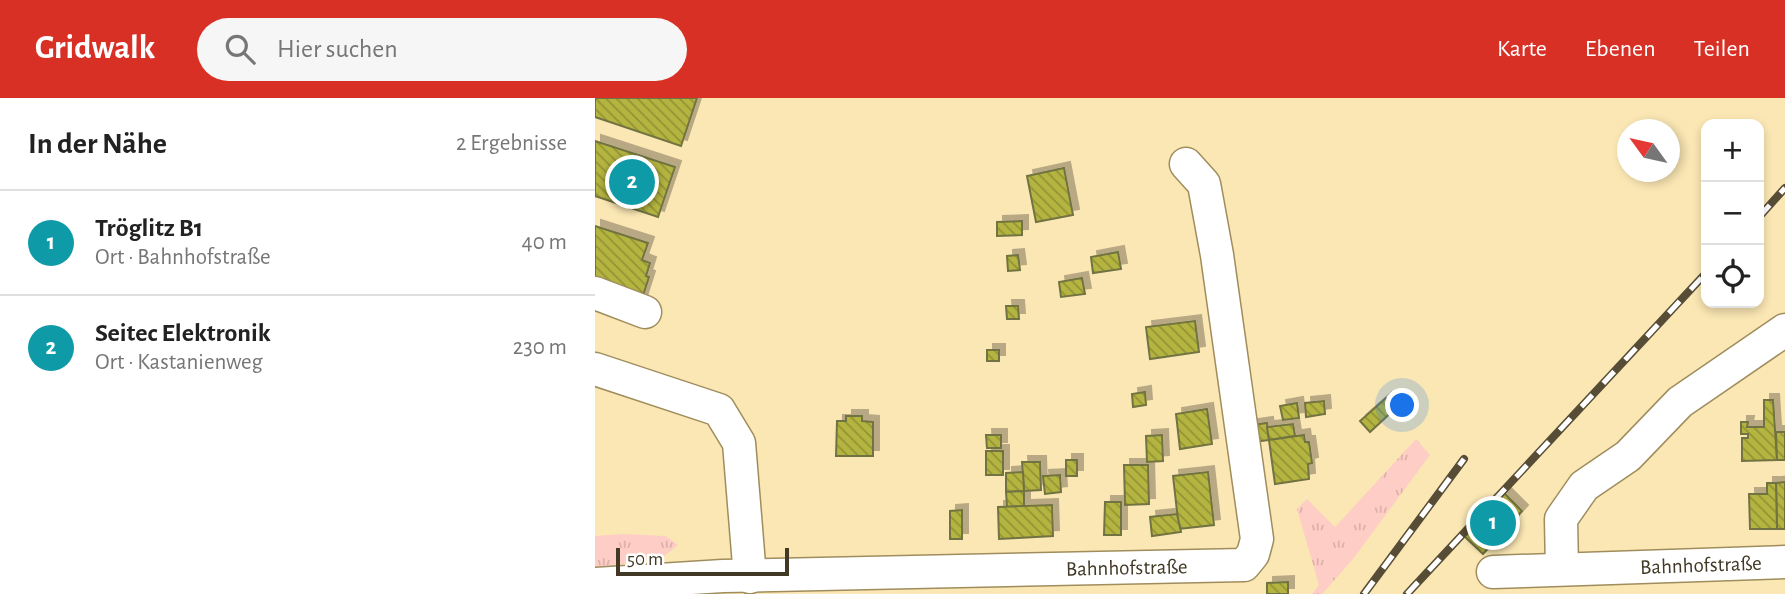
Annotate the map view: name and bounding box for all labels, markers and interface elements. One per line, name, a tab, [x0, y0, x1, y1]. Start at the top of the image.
search box	[197, 18, 687, 81]
icon: search	[221, 30, 259, 68]
text: Gridwalk	[35, 32, 155, 65]
text: Hier suchen	[277, 36, 398, 62]
text: Karte	[1497, 37, 1547, 61]
text: Ebenen	[1585, 37, 1656, 61]
text: Teilen	[1694, 37, 1750, 61]
north arrow	[1617, 119, 1680, 182]
map controls	[1701, 119, 1764, 308]
button: +	[1701, 119, 1764, 182]
text: In der Nähe	[28, 129, 167, 159]
text: 2 Ergebnisse	[456, 132, 567, 155]
pin: 2	[609, 156, 655, 208]
button: −	[1701, 182, 1764, 245]
text: Tröglitz B1	[95, 215, 203, 241]
text: 1	[47, 231, 55, 254]
text: 40 m	[522, 231, 567, 254]
button: locate	[1701, 245, 1764, 308]
text: Ort · Bahnhofstraße	[95, 246, 271, 269]
text: Seitec Elektronik	[95, 320, 271, 346]
text: 2	[46, 336, 56, 359]
text: 230 m	[513, 336, 567, 359]
text: Ort · Kastanienweg	[95, 351, 263, 374]
your location	[1385, 388, 1419, 422]
pin: 1	[1470, 497, 1516, 549]
scale bar	[616, 545, 789, 577]
text: 50 m	[627, 550, 663, 569]
street label: Bahnhofstraße	[1640, 552, 1762, 577]
street label: Bahnhofstraße	[1066, 556, 1188, 579]

